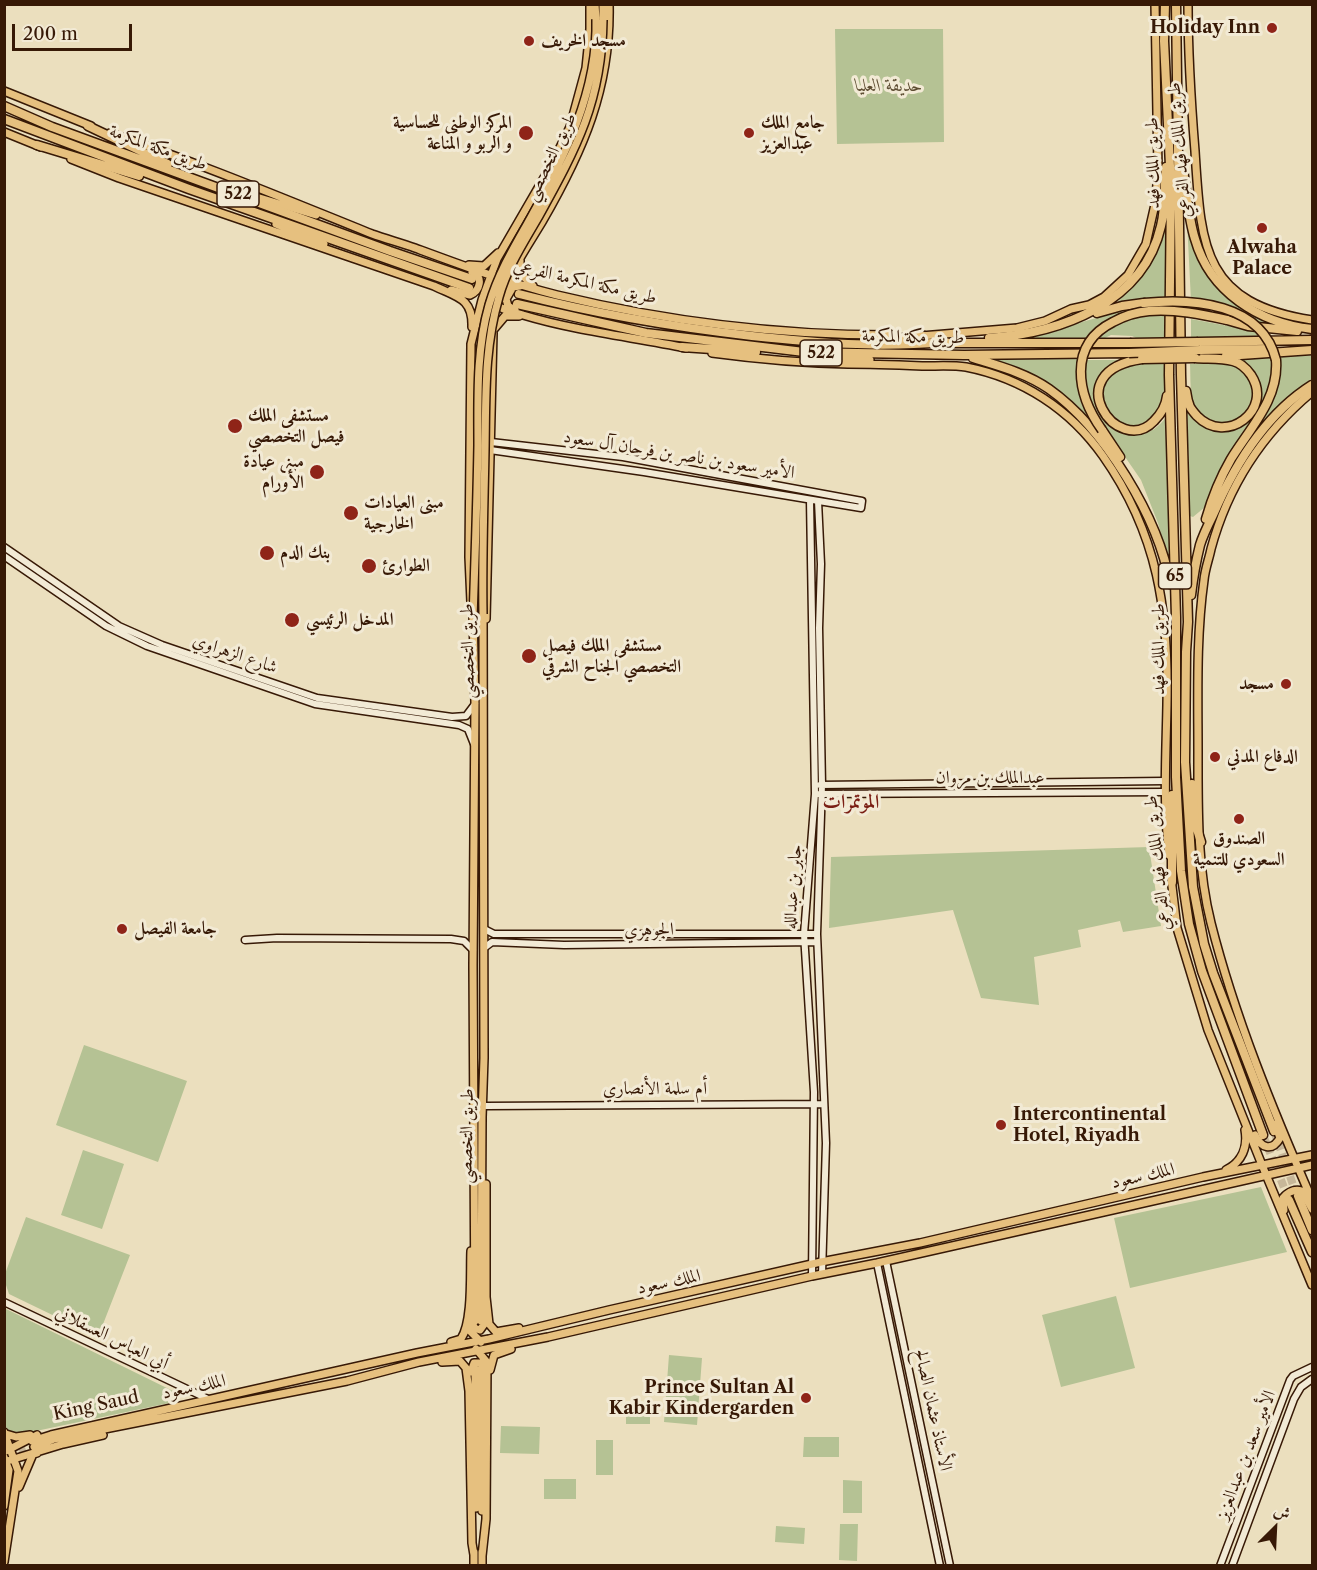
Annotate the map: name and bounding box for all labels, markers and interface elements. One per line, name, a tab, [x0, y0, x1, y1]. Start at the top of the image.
scale bar	[15, 12, 135, 50]
place label: Holiday Inn	[1150, 17, 1260, 39]
marker: Holiday Inn	[1265, 21, 1279, 35]
text: 200 m	[23, 23, 78, 45]
place label: مسجد الخريف	[541, 30, 626, 52]
marker: مسجد الخريف	[522, 34, 536, 48]
park label: حديقة العليا	[855, 75, 923, 97]
street label: طريق الملك فهد الفرعي	[1163, 81, 1197, 219]
street label: طريق التخصصي	[520, 109, 582, 205]
place label: المركز الوطني للحساسية و الربو و المناعة	[393, 112, 512, 154]
place label: جامع الملك عبدالعزيز	[761, 112, 825, 154]
street label: طريق الملك فهد	[1141, 117, 1165, 209]
street label: طريق مكة المكرمة	[106, 120, 210, 176]
marker: المركز الوطني للحساسية و الربو و المناعة	[517, 124, 535, 142]
marker: جامع الملك عبدالعزيز	[742, 126, 756, 140]
road number: 522	[217, 181, 259, 207]
marker: Alwaha Palace	[1255, 221, 1269, 235]
place label: Alwaha Palace	[1227, 237, 1297, 280]
street label: طريق مكة المكرمة الفرعي	[511, 255, 659, 309]
street label: طريق مكة المكرمة	[862, 325, 964, 349]
road number: 522	[800, 340, 842, 366]
place label: مستشفى الملك فيصل التخصصي	[248, 405, 345, 448]
marker: مستشفى الملك فيصل التخصصي	[226, 417, 244, 435]
street label: الأمير سعود بن ناصر بن فرحان آل سعود	[562, 426, 796, 484]
place label: مبنى عيادة الأورام	[243, 451, 304, 494]
marker: مبنى عيادة الأورام	[308, 463, 326, 481]
place label: مبنى العيادات الخارجية	[364, 492, 444, 534]
marker: مبنى العيادات الخارجية	[342, 504, 360, 522]
place label: بنك الدم	[280, 542, 330, 564]
marker: بنك الدم	[258, 544, 276, 562]
place label: الطوارئ	[382, 555, 430, 577]
marker: الطوارئ	[360, 557, 378, 575]
road number: 65	[1158, 563, 1192, 589]
street label: طريق التخصصي	[456, 603, 480, 699]
street label: طريق الملك فهد	[1148, 603, 1170, 695]
place label: المدخل الرئيسي	[306, 609, 394, 631]
marker: المدخل الرئيسي	[283, 611, 301, 629]
street label: شارع الزهراوي	[190, 629, 280, 679]
place label: مستشفى الملك فيصل التخصصي الجناح الشرقي	[542, 635, 681, 678]
marker: مستشفى الملك فيصل التخصصي الجناح الشرقي	[520, 647, 538, 665]
place label: مسجد	[1239, 673, 1274, 695]
marker: مسجد	[1279, 677, 1293, 691]
place label: الدفاع المدني	[1227, 746, 1298, 768]
marker: الدفاع المدني	[1208, 750, 1222, 764]
street label: عبدالملك بن مروان	[935, 767, 1045, 789]
district label: الموتمرات	[823, 790, 879, 814]
street label: طريق الملك فهد الفرعي	[1140, 794, 1176, 932]
marker: الصندوق السعودي للتنمية	[1232, 812, 1246, 826]
place label: الصندوق السعودي للتنمية	[1193, 828, 1285, 870]
street label: جابر بن عبدالله	[779, 844, 807, 930]
place label: جامعة الفيصل	[134, 918, 217, 940]
street label: الجوهري	[624, 919, 674, 941]
marker: جامعة الفيصل	[115, 922, 129, 936]
street label: أم سلمة الأنصاري	[603, 1078, 707, 1100]
street label: طريق التخصصي	[455, 1088, 479, 1184]
place label: Intercontinental Hotel, Riyadh	[1013, 1104, 1166, 1146]
marker: Intercontinental Hotel, Riyadh	[994, 1118, 1008, 1132]
street label: الملك سعود	[1109, 1158, 1177, 1194]
street label: الملك سعود	[635, 1265, 703, 1299]
street label: أبي العباس العسقلاني	[52, 1301, 172, 1375]
street label: الأستاذ عثمان الصالح	[910, 1347, 956, 1473]
street label: الملك سعود	[160, 1370, 228, 1404]
place label: Prince Sultan Al Kabir Kindergarden	[609, 1377, 794, 1420]
street label: King Saud	[51, 1386, 141, 1426]
street label: الأمير سعد بن عبدالعزيز	[1211, 1387, 1281, 1523]
marker: Prince Sultan Al Kabir Kindergarden	[799, 1391, 813, 1405]
north arrow	[1245, 1498, 1305, 1558]
text: ش	[1271, 1499, 1294, 1524]

